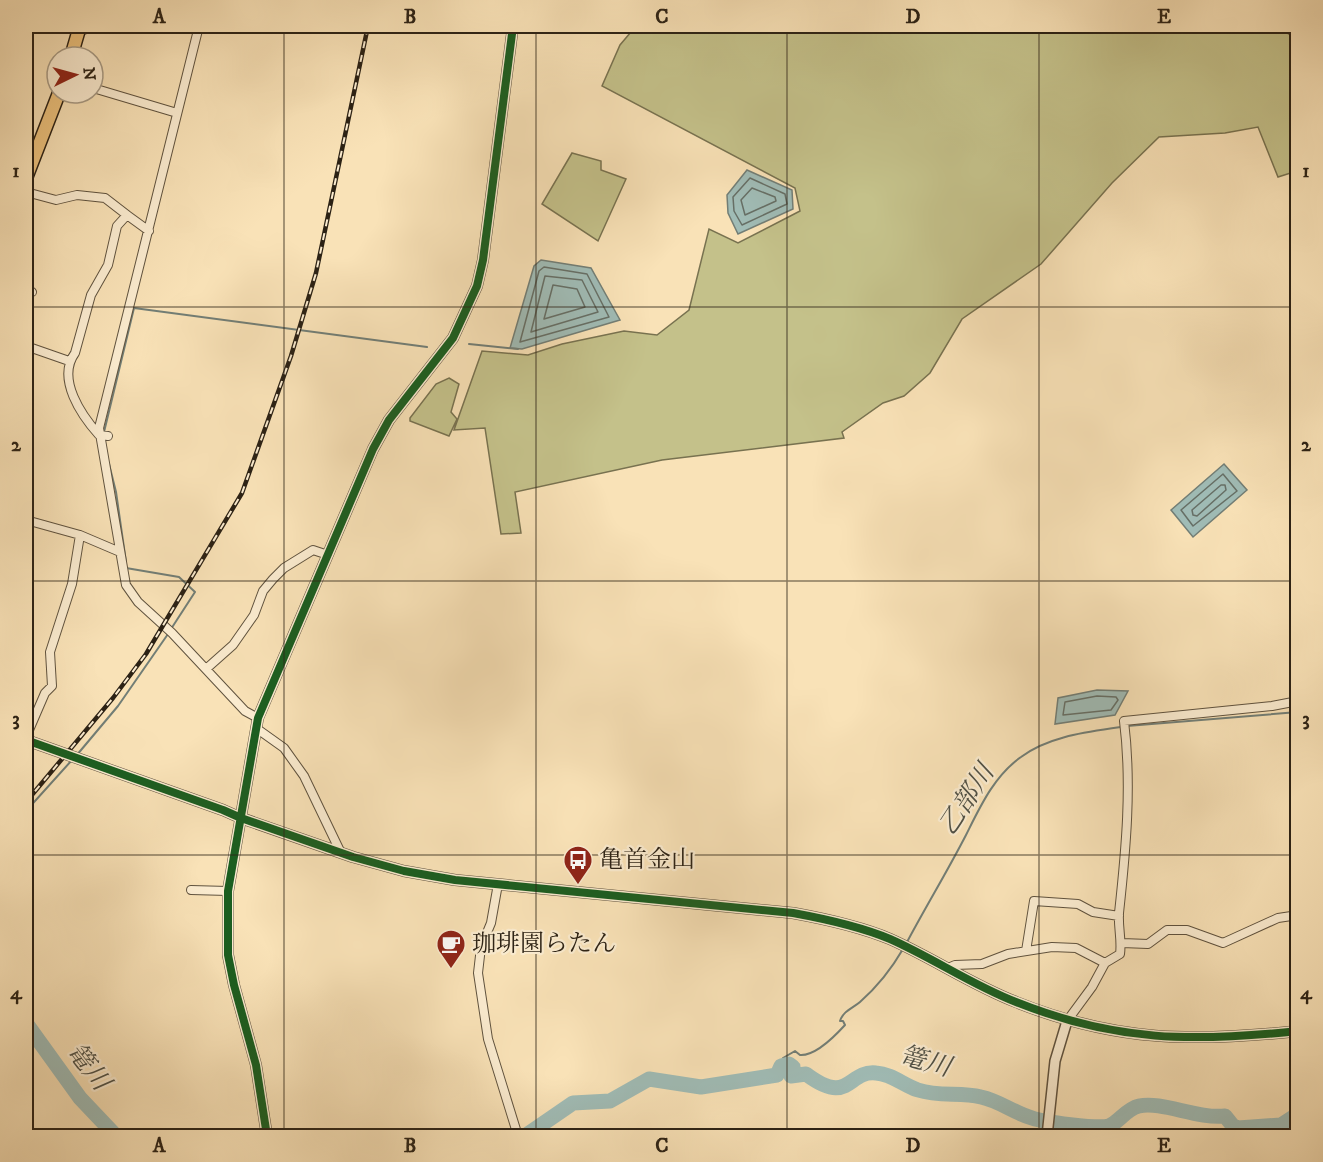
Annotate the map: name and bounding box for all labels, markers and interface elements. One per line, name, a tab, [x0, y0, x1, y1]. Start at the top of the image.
text: A	[152, 5, 167, 30]
text: B	[404, 5, 416, 30]
text: C	[655, 5, 669, 30]
text: D	[906, 5, 921, 30]
text: E	[1157, 5, 1171, 30]
north arrow	[45, 45, 105, 105]
text: N	[78, 66, 99, 81]
text: 1	[12, 159, 20, 184]
text: 1	[1302, 159, 1310, 184]
text: 2	[11, 433, 22, 458]
text: 2	[1301, 433, 1312, 458]
text: 3	[12, 707, 20, 732]
text: 3	[1302, 707, 1310, 732]
water label: 乙部川	[932, 756, 1004, 842]
bus stop icon: 亀首金山	[562, 844, 594, 886]
place label: 亀首金山	[599, 845, 695, 875]
cafe icon: 珈琲園らたん	[435, 928, 467, 970]
place label: 珈琲園らたん	[472, 929, 616, 959]
text: 4	[10, 981, 23, 1006]
text: 4	[1300, 981, 1313, 1006]
water label: 篭川	[59, 1036, 119, 1100]
water label: 篭川	[896, 1039, 957, 1085]
text: A	[152, 1134, 167, 1159]
text: B	[404, 1134, 416, 1159]
text: C	[655, 1134, 669, 1159]
text: D	[906, 1134, 921, 1159]
text: E	[1157, 1134, 1171, 1159]

